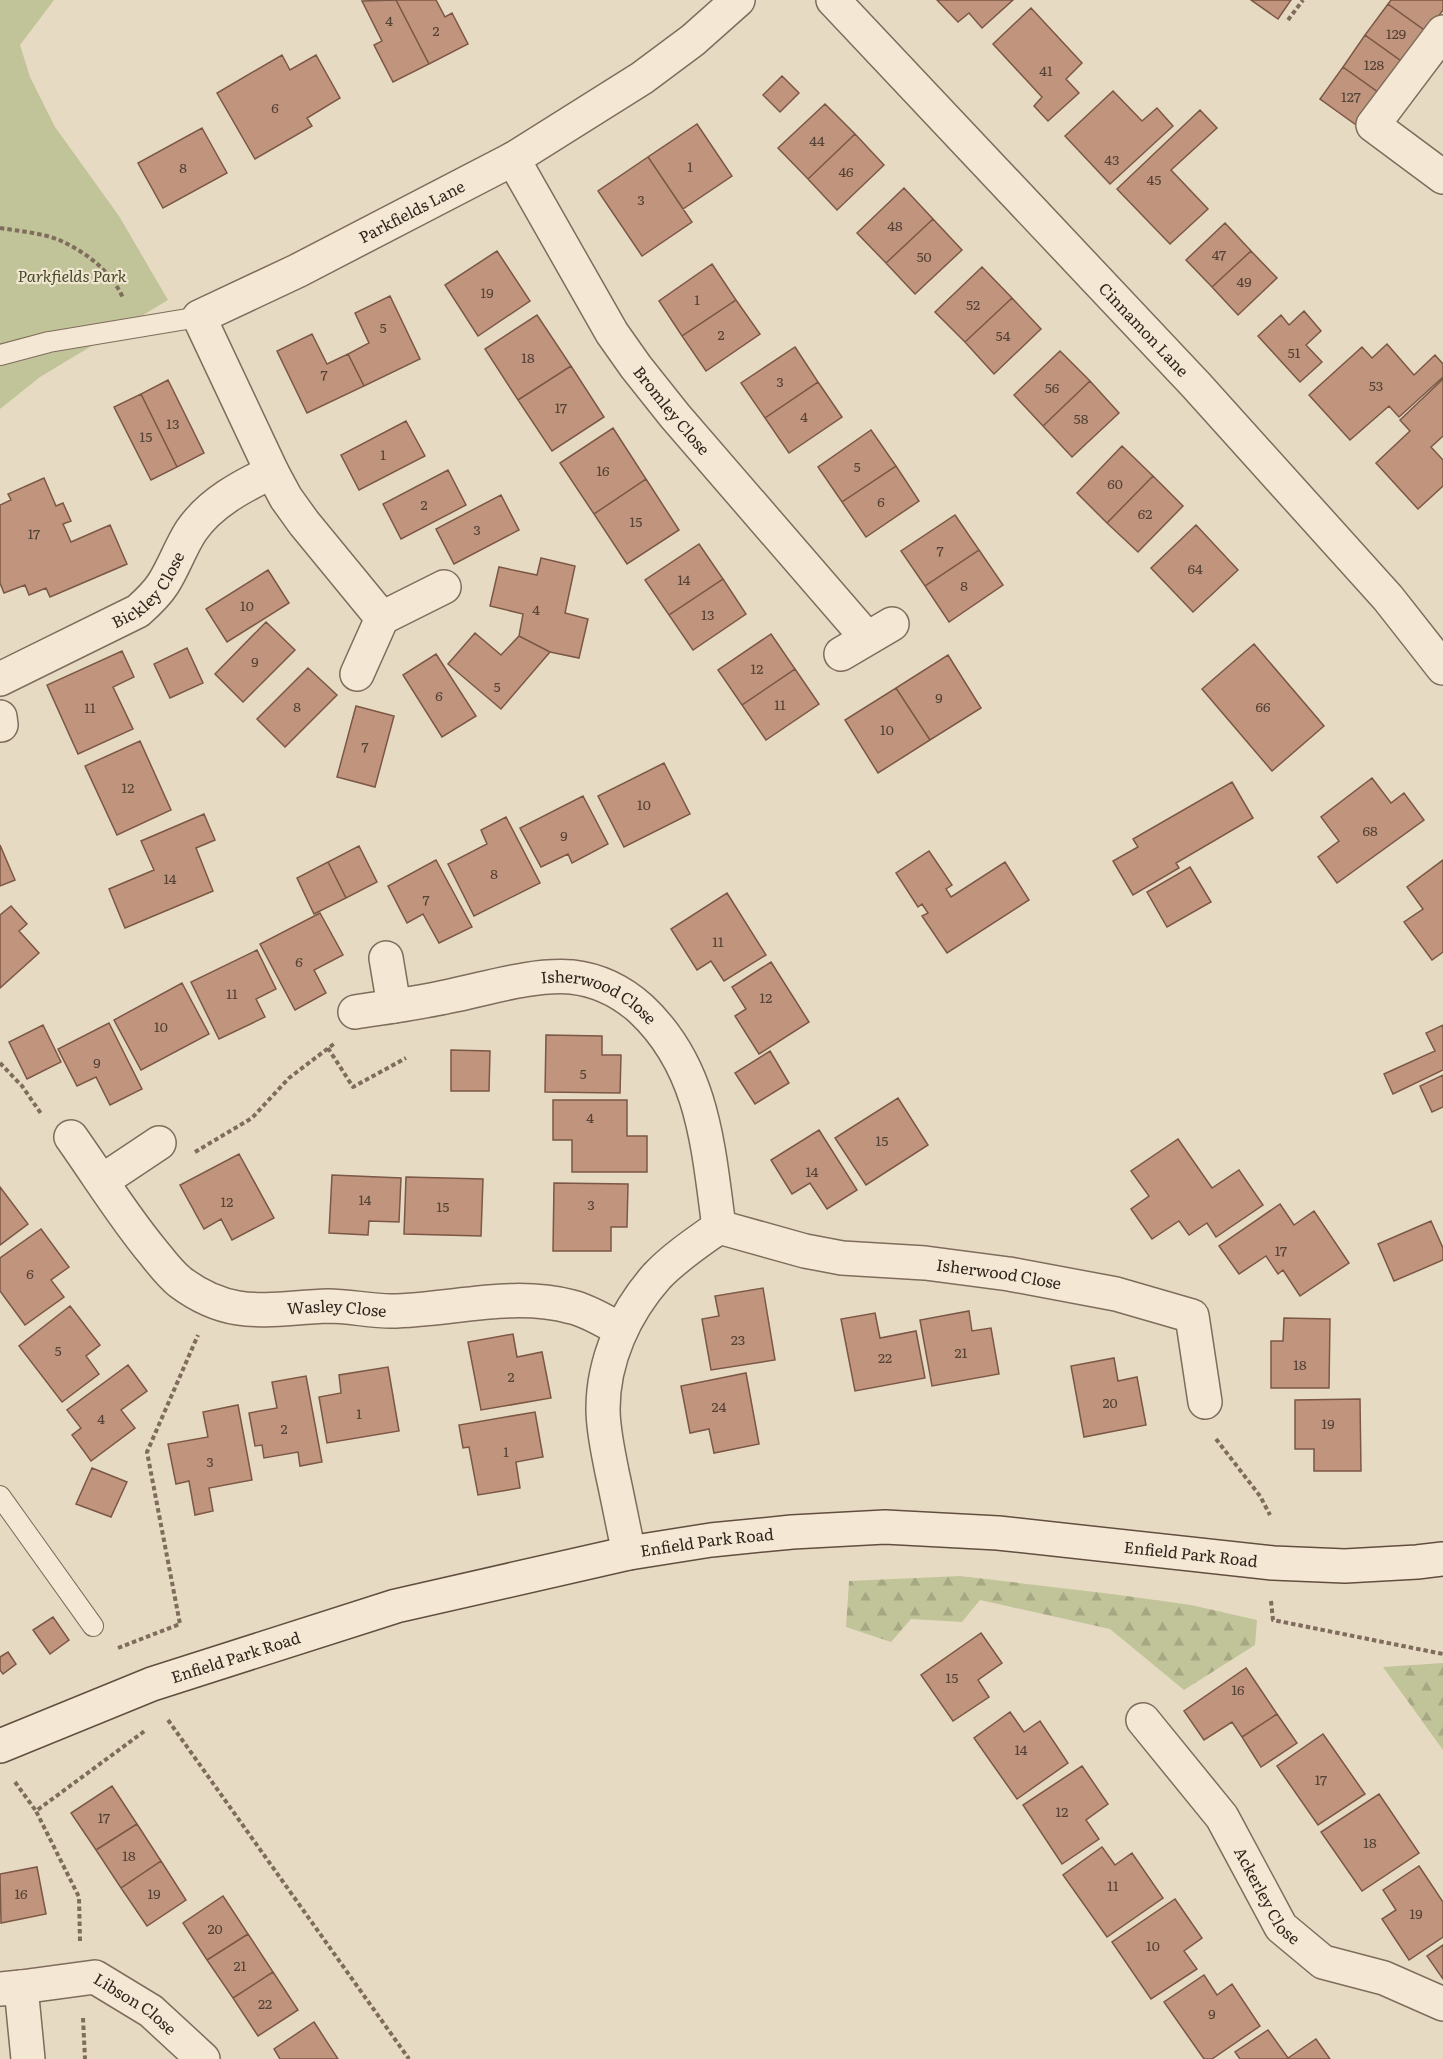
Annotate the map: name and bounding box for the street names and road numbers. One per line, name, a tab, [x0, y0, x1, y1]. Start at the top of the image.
street label: Parkfields Lane	[354, 173, 468, 248]
street label: Cinnamon Lane	[1094, 276, 1195, 382]
street label: Bromley Close	[628, 360, 716, 460]
street label: Bickley Close	[107, 547, 189, 633]
street label: Isherwood Close	[539, 964, 663, 1029]
street label: Isherwood Close	[935, 1252, 1064, 1295]
street label: Wasley Close	[286, 1293, 387, 1322]
street label: Enfield Park Road	[638, 1521, 775, 1562]
street label: Enfield Park Road	[1123, 1534, 1259, 1572]
street label: Enfield Park Road	[168, 1624, 303, 1688]
street label: Ackerley Close	[1229, 1842, 1306, 1949]
street label: Libson Close	[90, 1966, 182, 2040]

